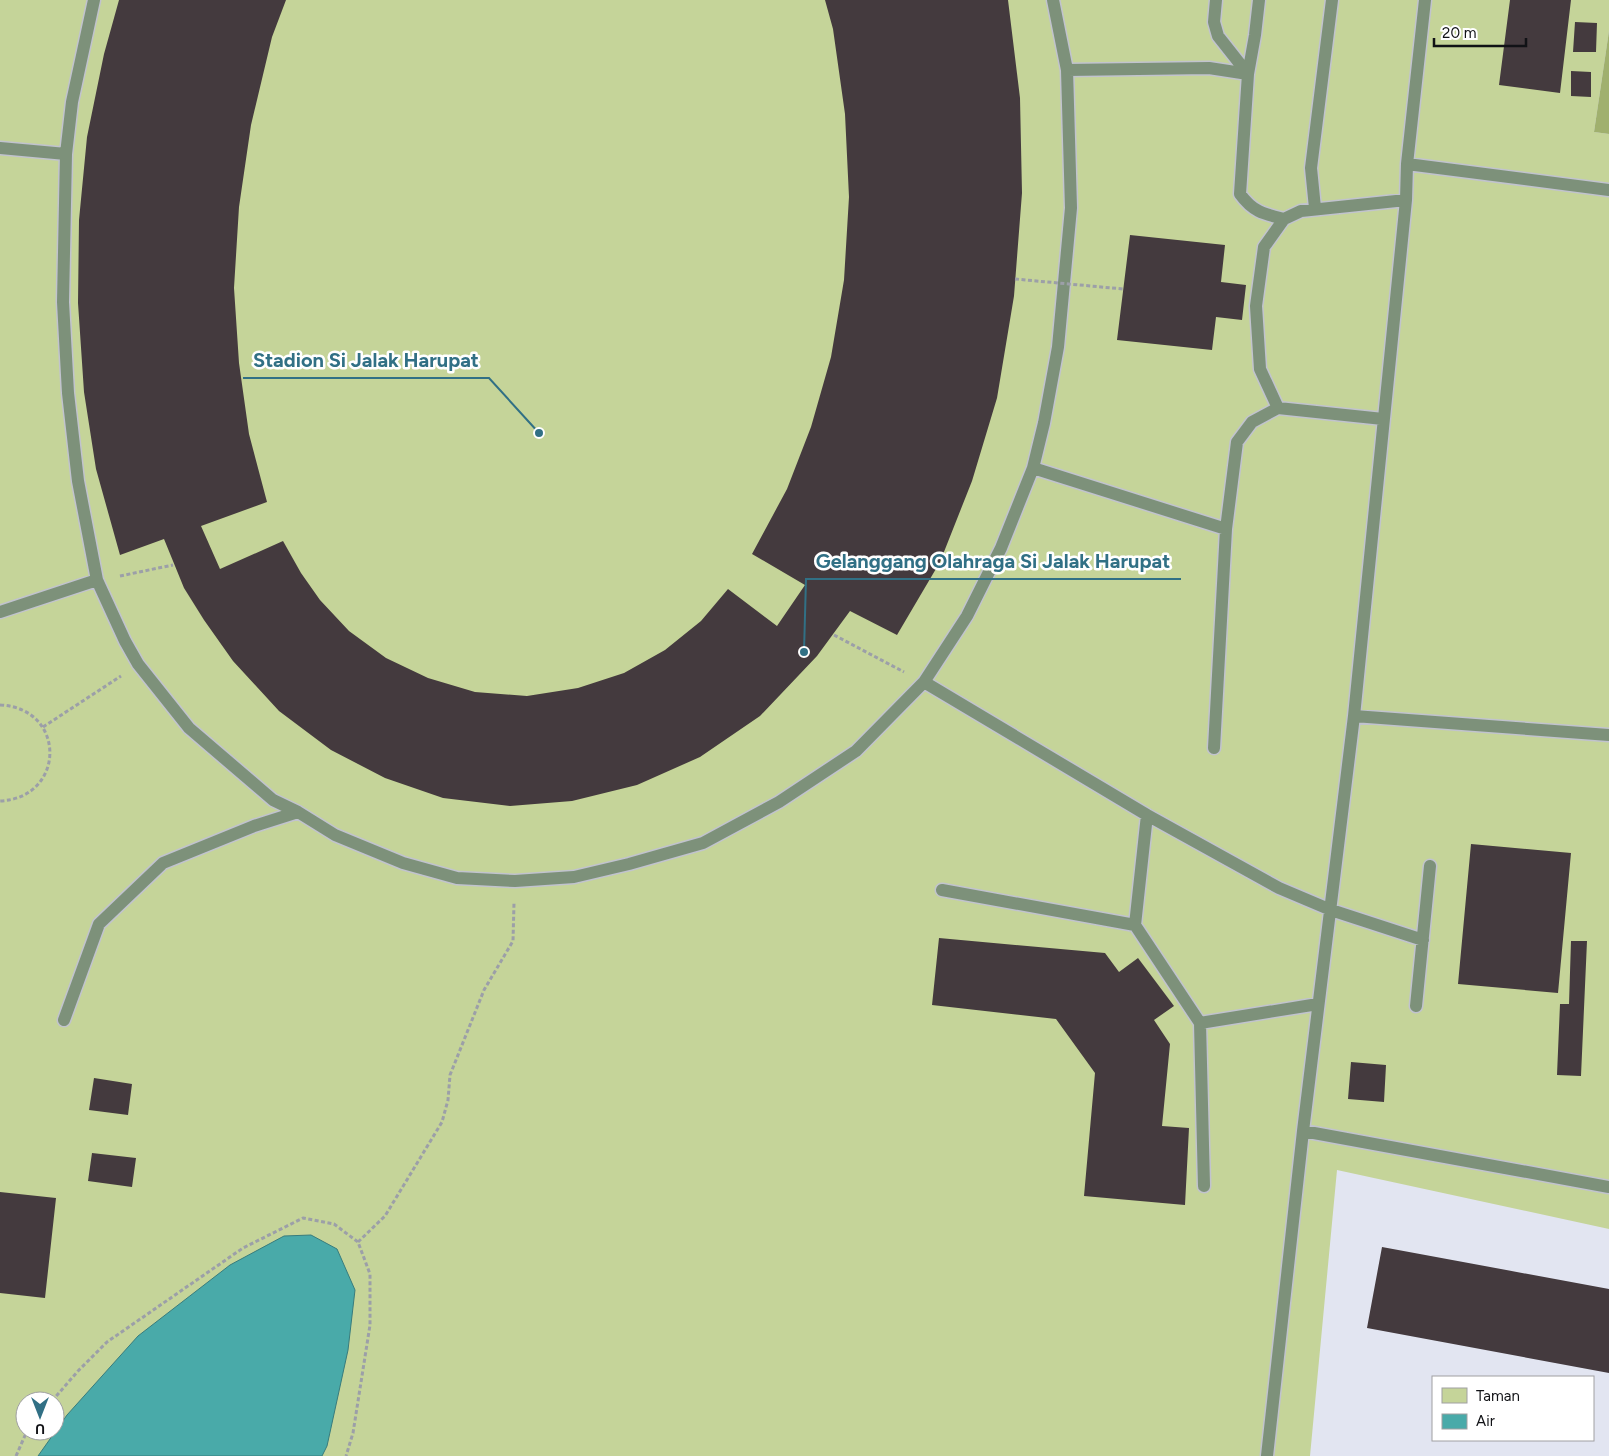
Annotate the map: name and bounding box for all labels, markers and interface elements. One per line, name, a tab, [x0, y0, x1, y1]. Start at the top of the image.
scale bar	[1434, 15, 1526, 47]
text: 20 m	[1442, 24, 1476, 42]
callout: Stadion Si Jalak Harupat	[243, 343, 489, 378]
text: Stadion Si Jalak Harupat	[253, 348, 479, 372]
callout: Gelanggang Olahraga Si Jalak Harupat	[806, 544, 1181, 579]
text: Gelanggang Olahraga Si Jalak Harupat	[816, 549, 1170, 573]
legend	[1432, 1376, 1594, 1441]
text: Taman	[1476, 1387, 1520, 1405]
north arrow	[15, 1391, 65, 1441]
text: Air	[1476, 1412, 1495, 1430]
text: U	[35, 1420, 45, 1437]

